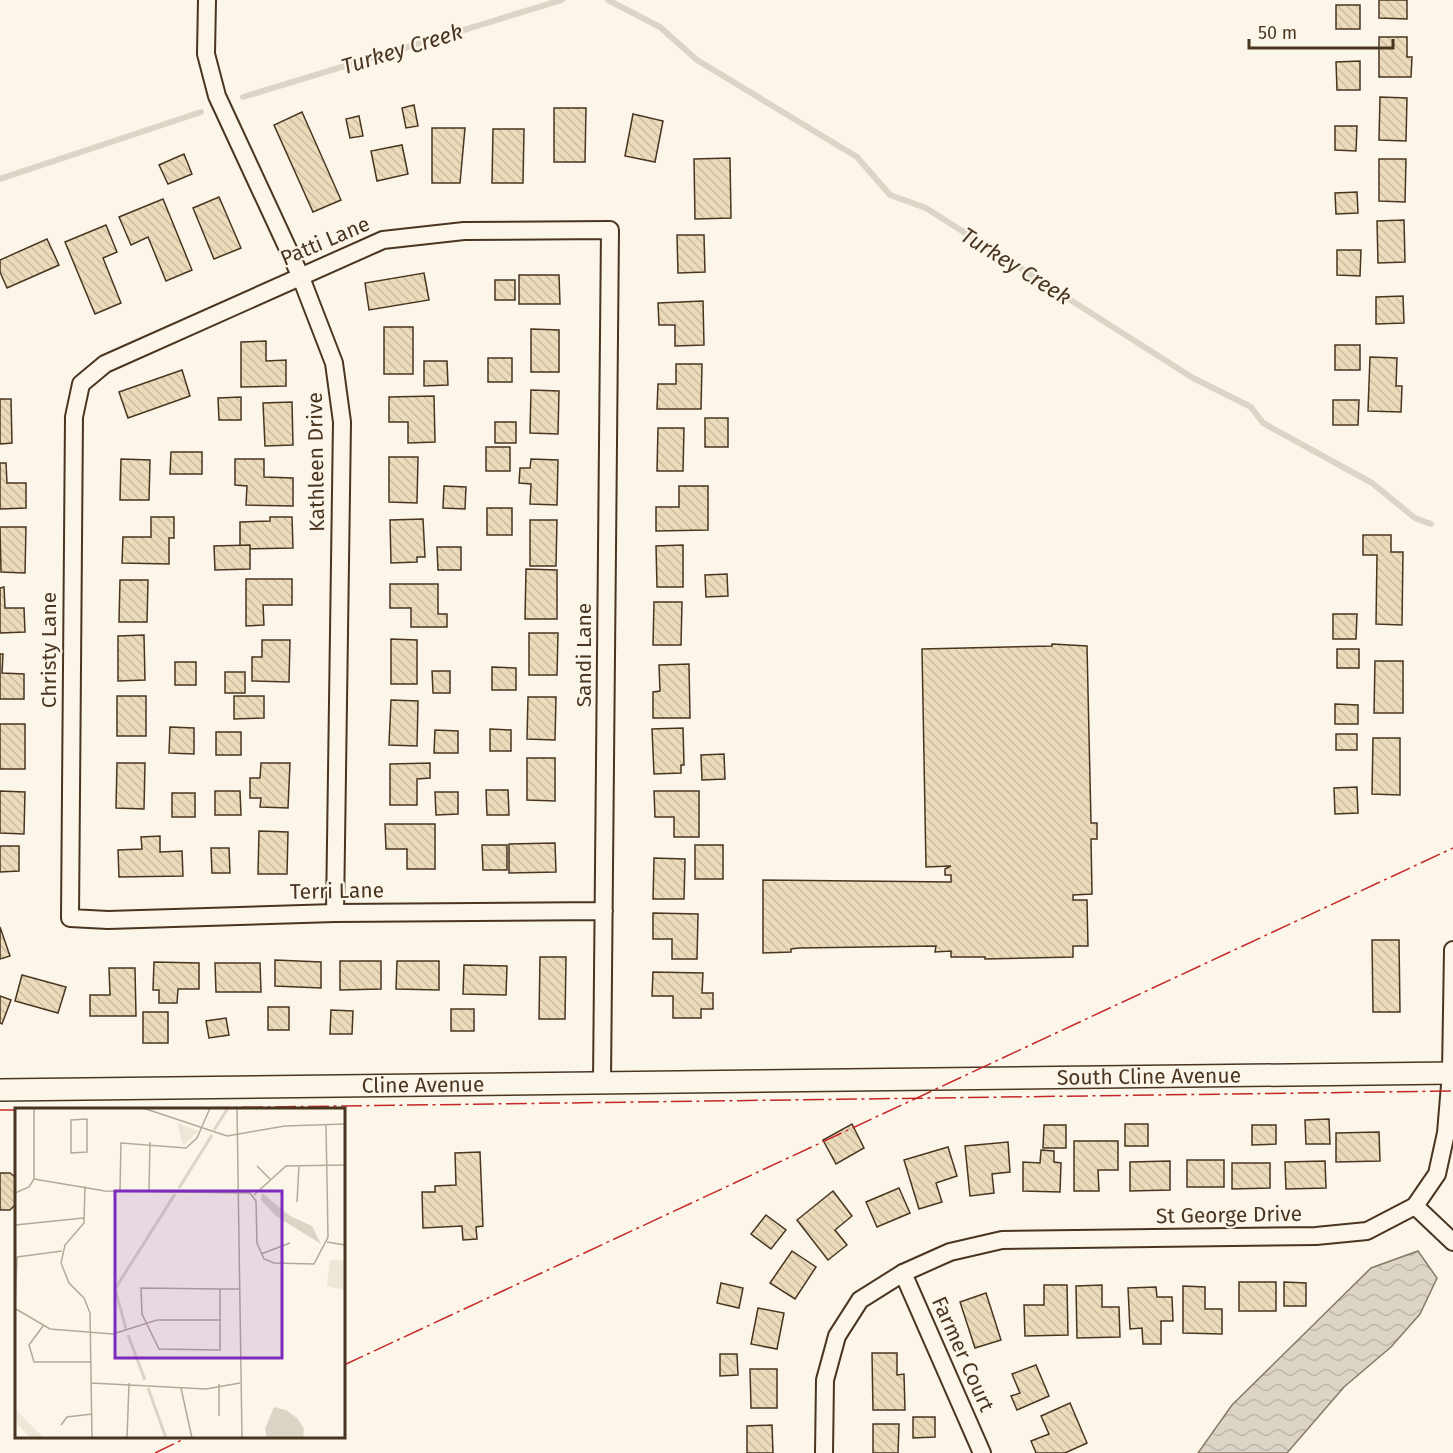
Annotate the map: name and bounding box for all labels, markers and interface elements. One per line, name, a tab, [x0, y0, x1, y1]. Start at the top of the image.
scale bar	[1249, 12, 1393, 50]
water label: Turkey Creek	[338, 18, 466, 80]
text: 50 m	[1258, 22, 1297, 44]
street label: Patti Lane	[276, 211, 374, 271]
water label: Turkey Creek	[956, 221, 1076, 311]
street label: Kathleen Drive	[302, 392, 330, 532]
street label: Christy Lane	[36, 592, 62, 708]
street label: Sandi Lane	[571, 603, 597, 707]
street label: Terri Lane	[290, 877, 384, 905]
street label: South Cline Avenue	[1057, 1062, 1241, 1091]
street label: Cline Avenue	[361, 1071, 484, 1099]
inset map	[15, 1108, 345, 1438]
street label: St George Drive	[1156, 1201, 1302, 1229]
street label: Farmer Court	[926, 1292, 1000, 1416]

